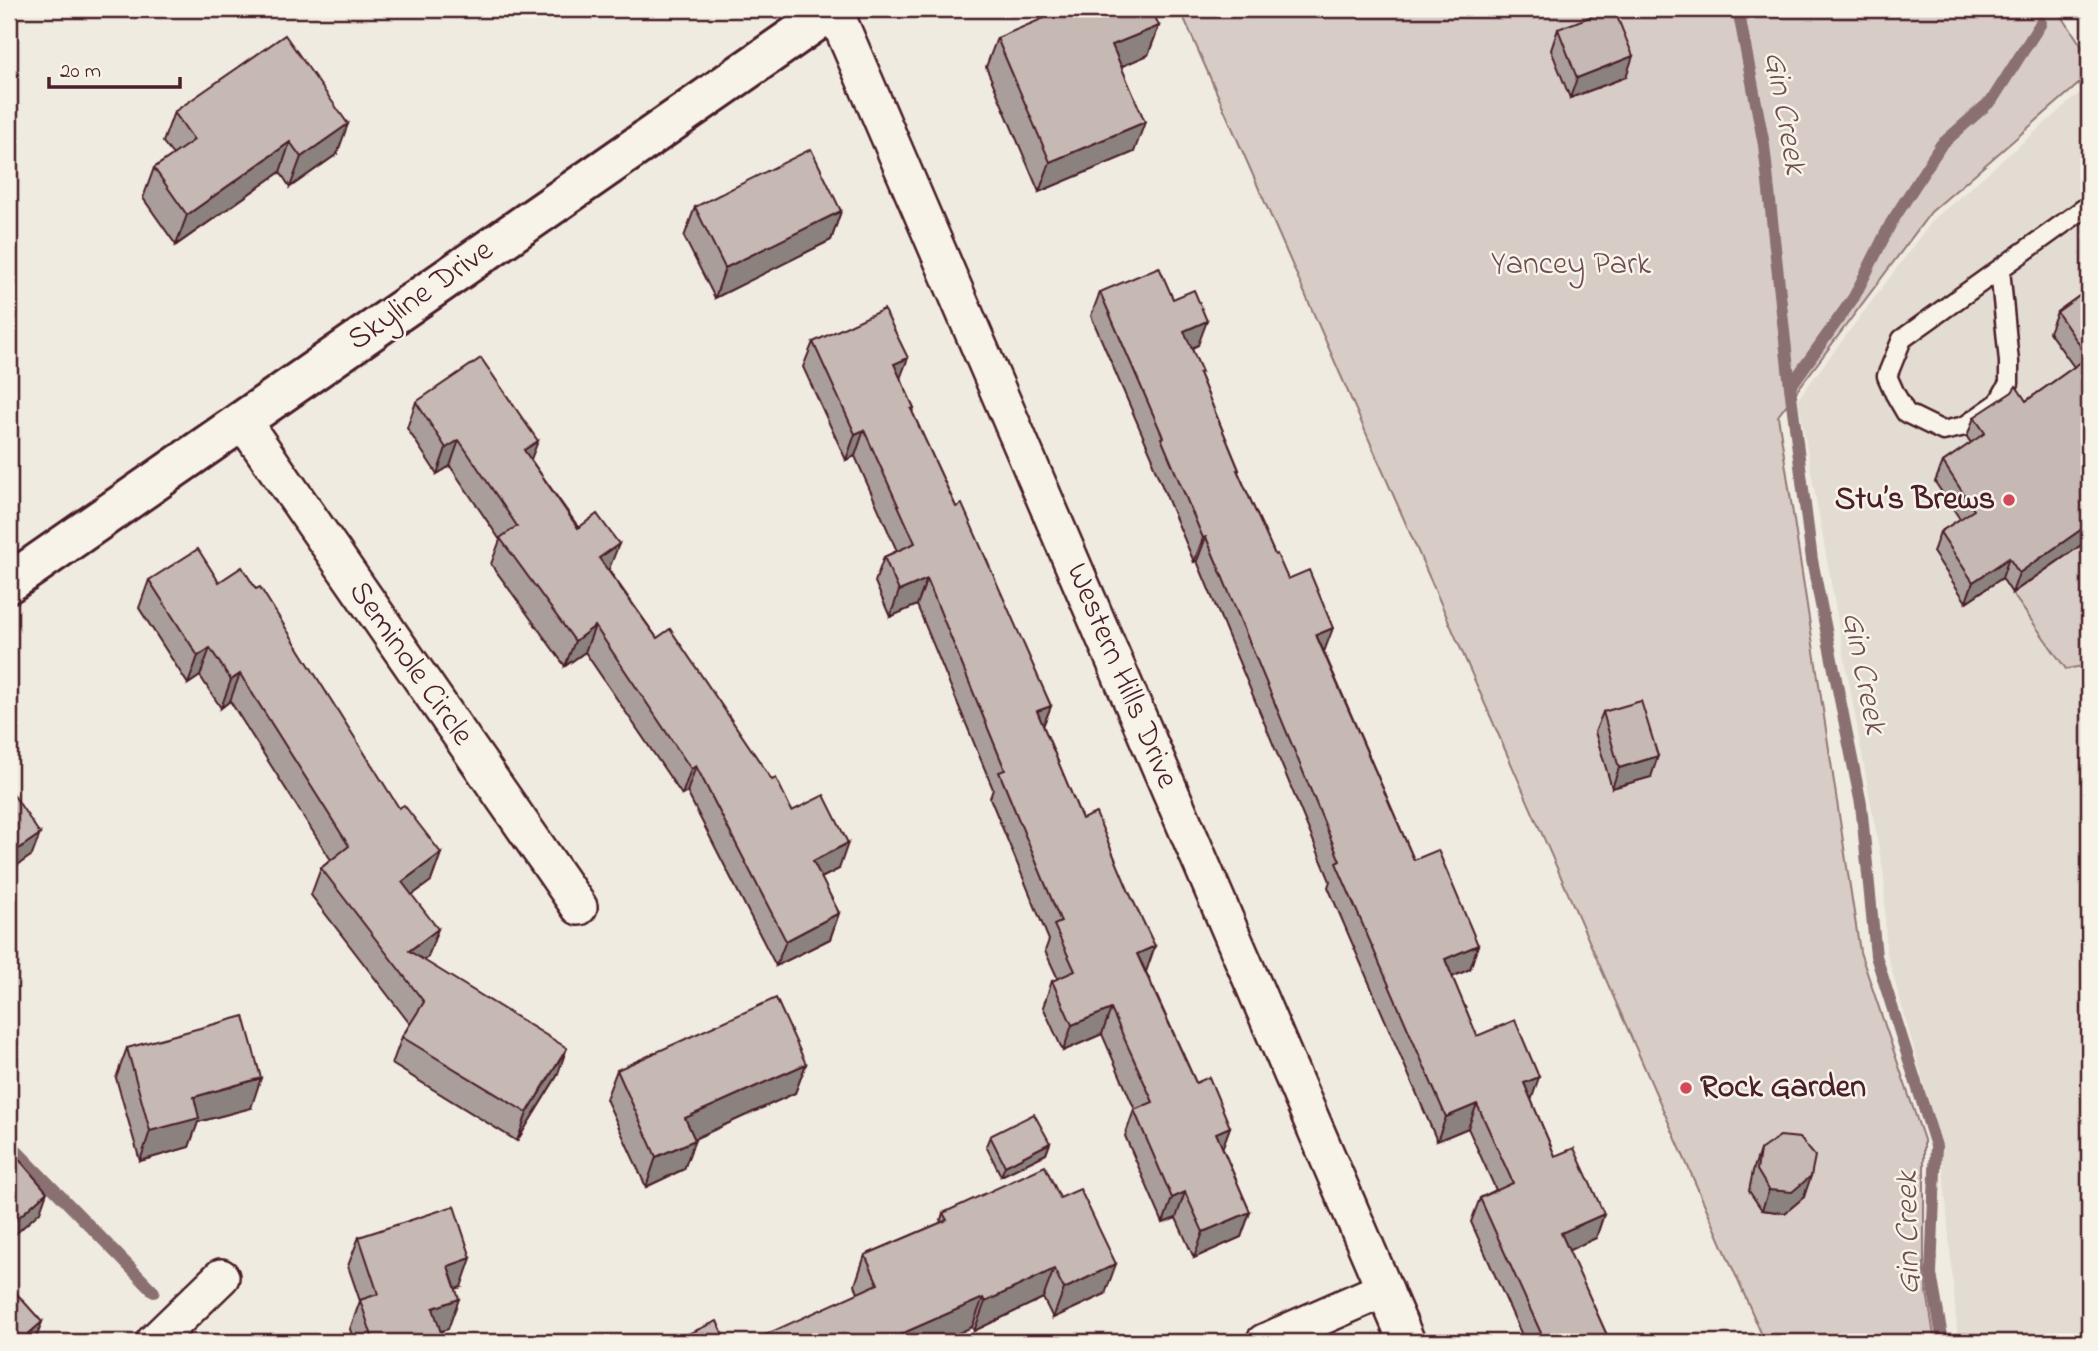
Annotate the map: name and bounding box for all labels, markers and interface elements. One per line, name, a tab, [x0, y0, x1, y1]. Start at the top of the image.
scale bar	[49, 46, 180, 90]
water label: Gin Creek	[1750, 48, 1819, 180]
text: 20 m	[60, 57, 101, 87]
street label: Skyline Drive	[339, 228, 504, 364]
park label: Yancey Park	[1491, 242, 1652, 289]
place label: Stu’s Brews	[1835, 477, 1995, 524]
marker: Stu’s Brews	[2001, 492, 2017, 508]
street label: Western Hills Drive	[1052, 556, 1190, 796]
street label: Seminole Circle	[336, 572, 485, 757]
water label: Gin Creek	[1828, 608, 1899, 740]
place label: Rock Garden	[1700, 1065, 1866, 1112]
marker: Rock Garden	[1678, 1080, 1694, 1096]
water label: Gin Creek	[1884, 1169, 1934, 1295]

